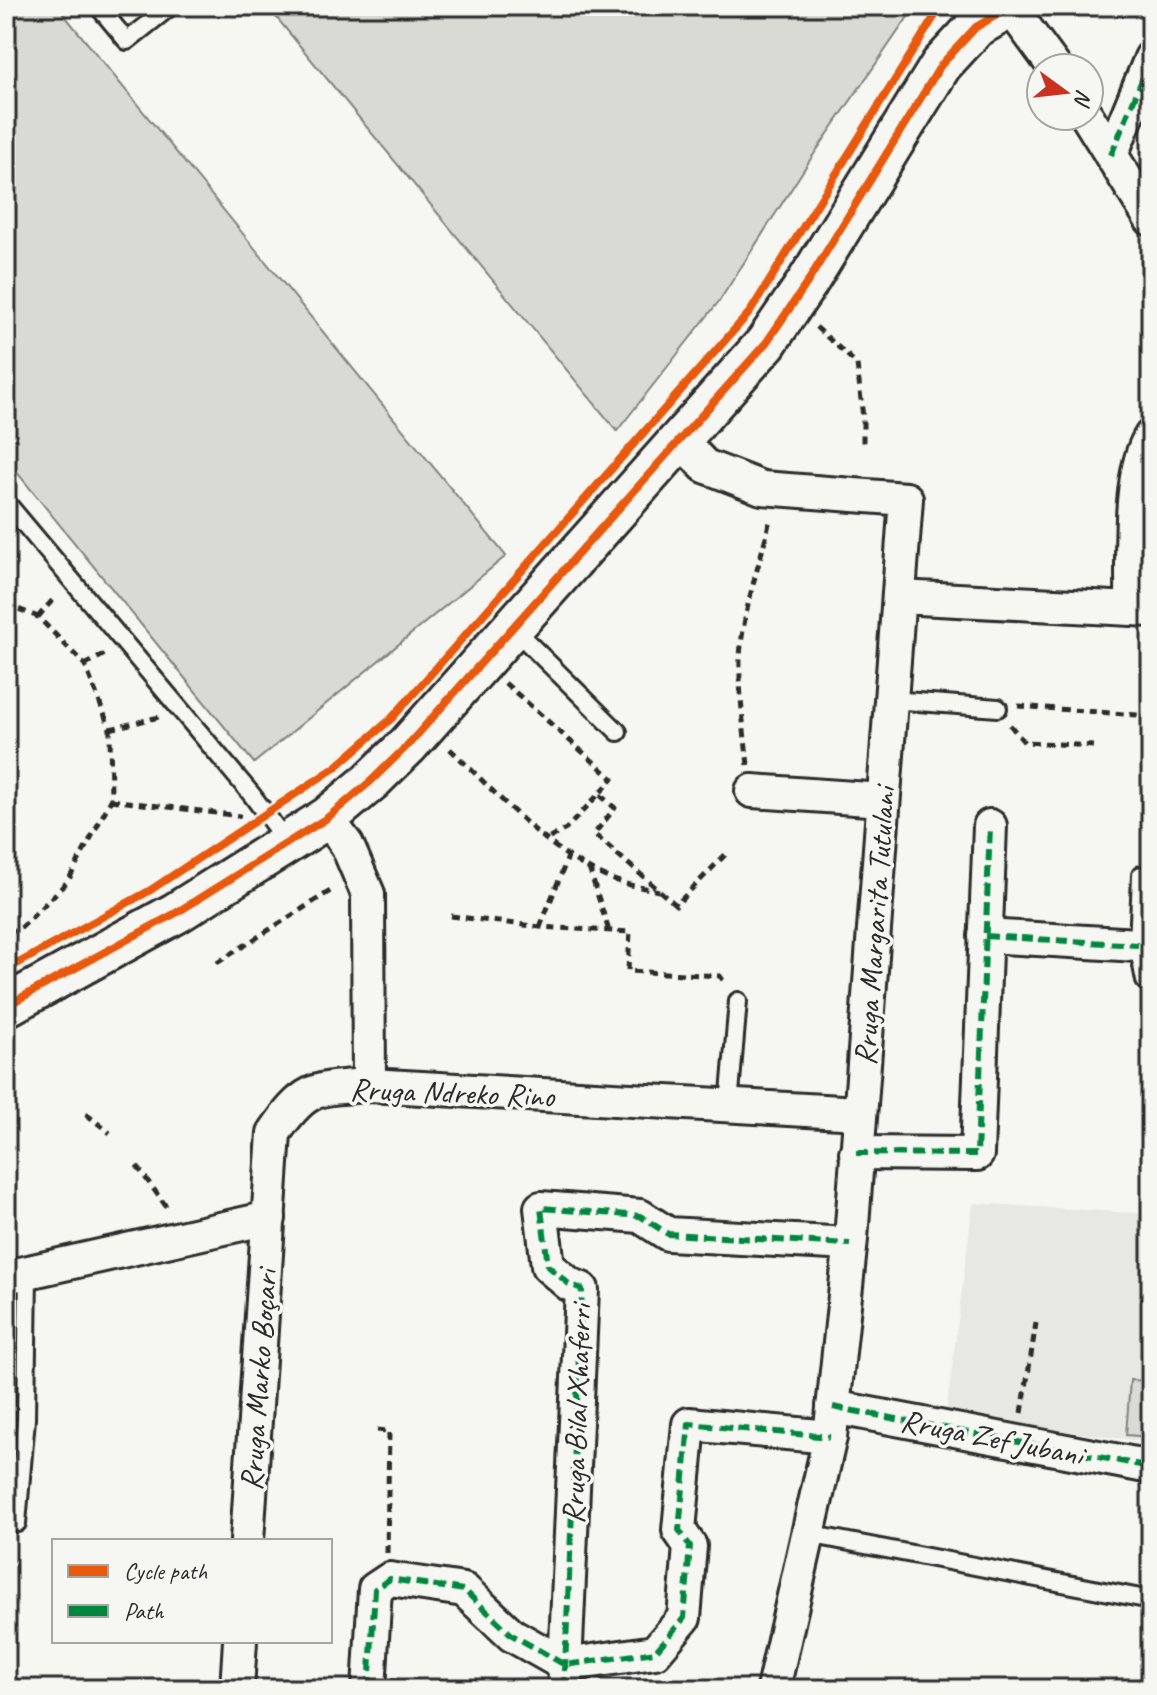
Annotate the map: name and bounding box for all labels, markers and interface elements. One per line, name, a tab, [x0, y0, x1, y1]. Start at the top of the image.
north arrow	[1025, 52, 1105, 132]
text: N	[1067, 87, 1099, 110]
street label: Rruga Margarita Tutulani	[844, 781, 905, 1067]
street label: Rruga Ndreko Rino	[349, 1068, 557, 1117]
street label: Rruga Marko Boçari	[230, 1264, 287, 1492]
street label: Rruga Bilal Xhaferri	[552, 1299, 601, 1525]
street label: Rruga Zef Jubani	[897, 1400, 1090, 1476]
legend	[52, 1539, 332, 1643]
text: Cycle path	[124, 1556, 208, 1586]
text: Path	[124, 1596, 165, 1626]

